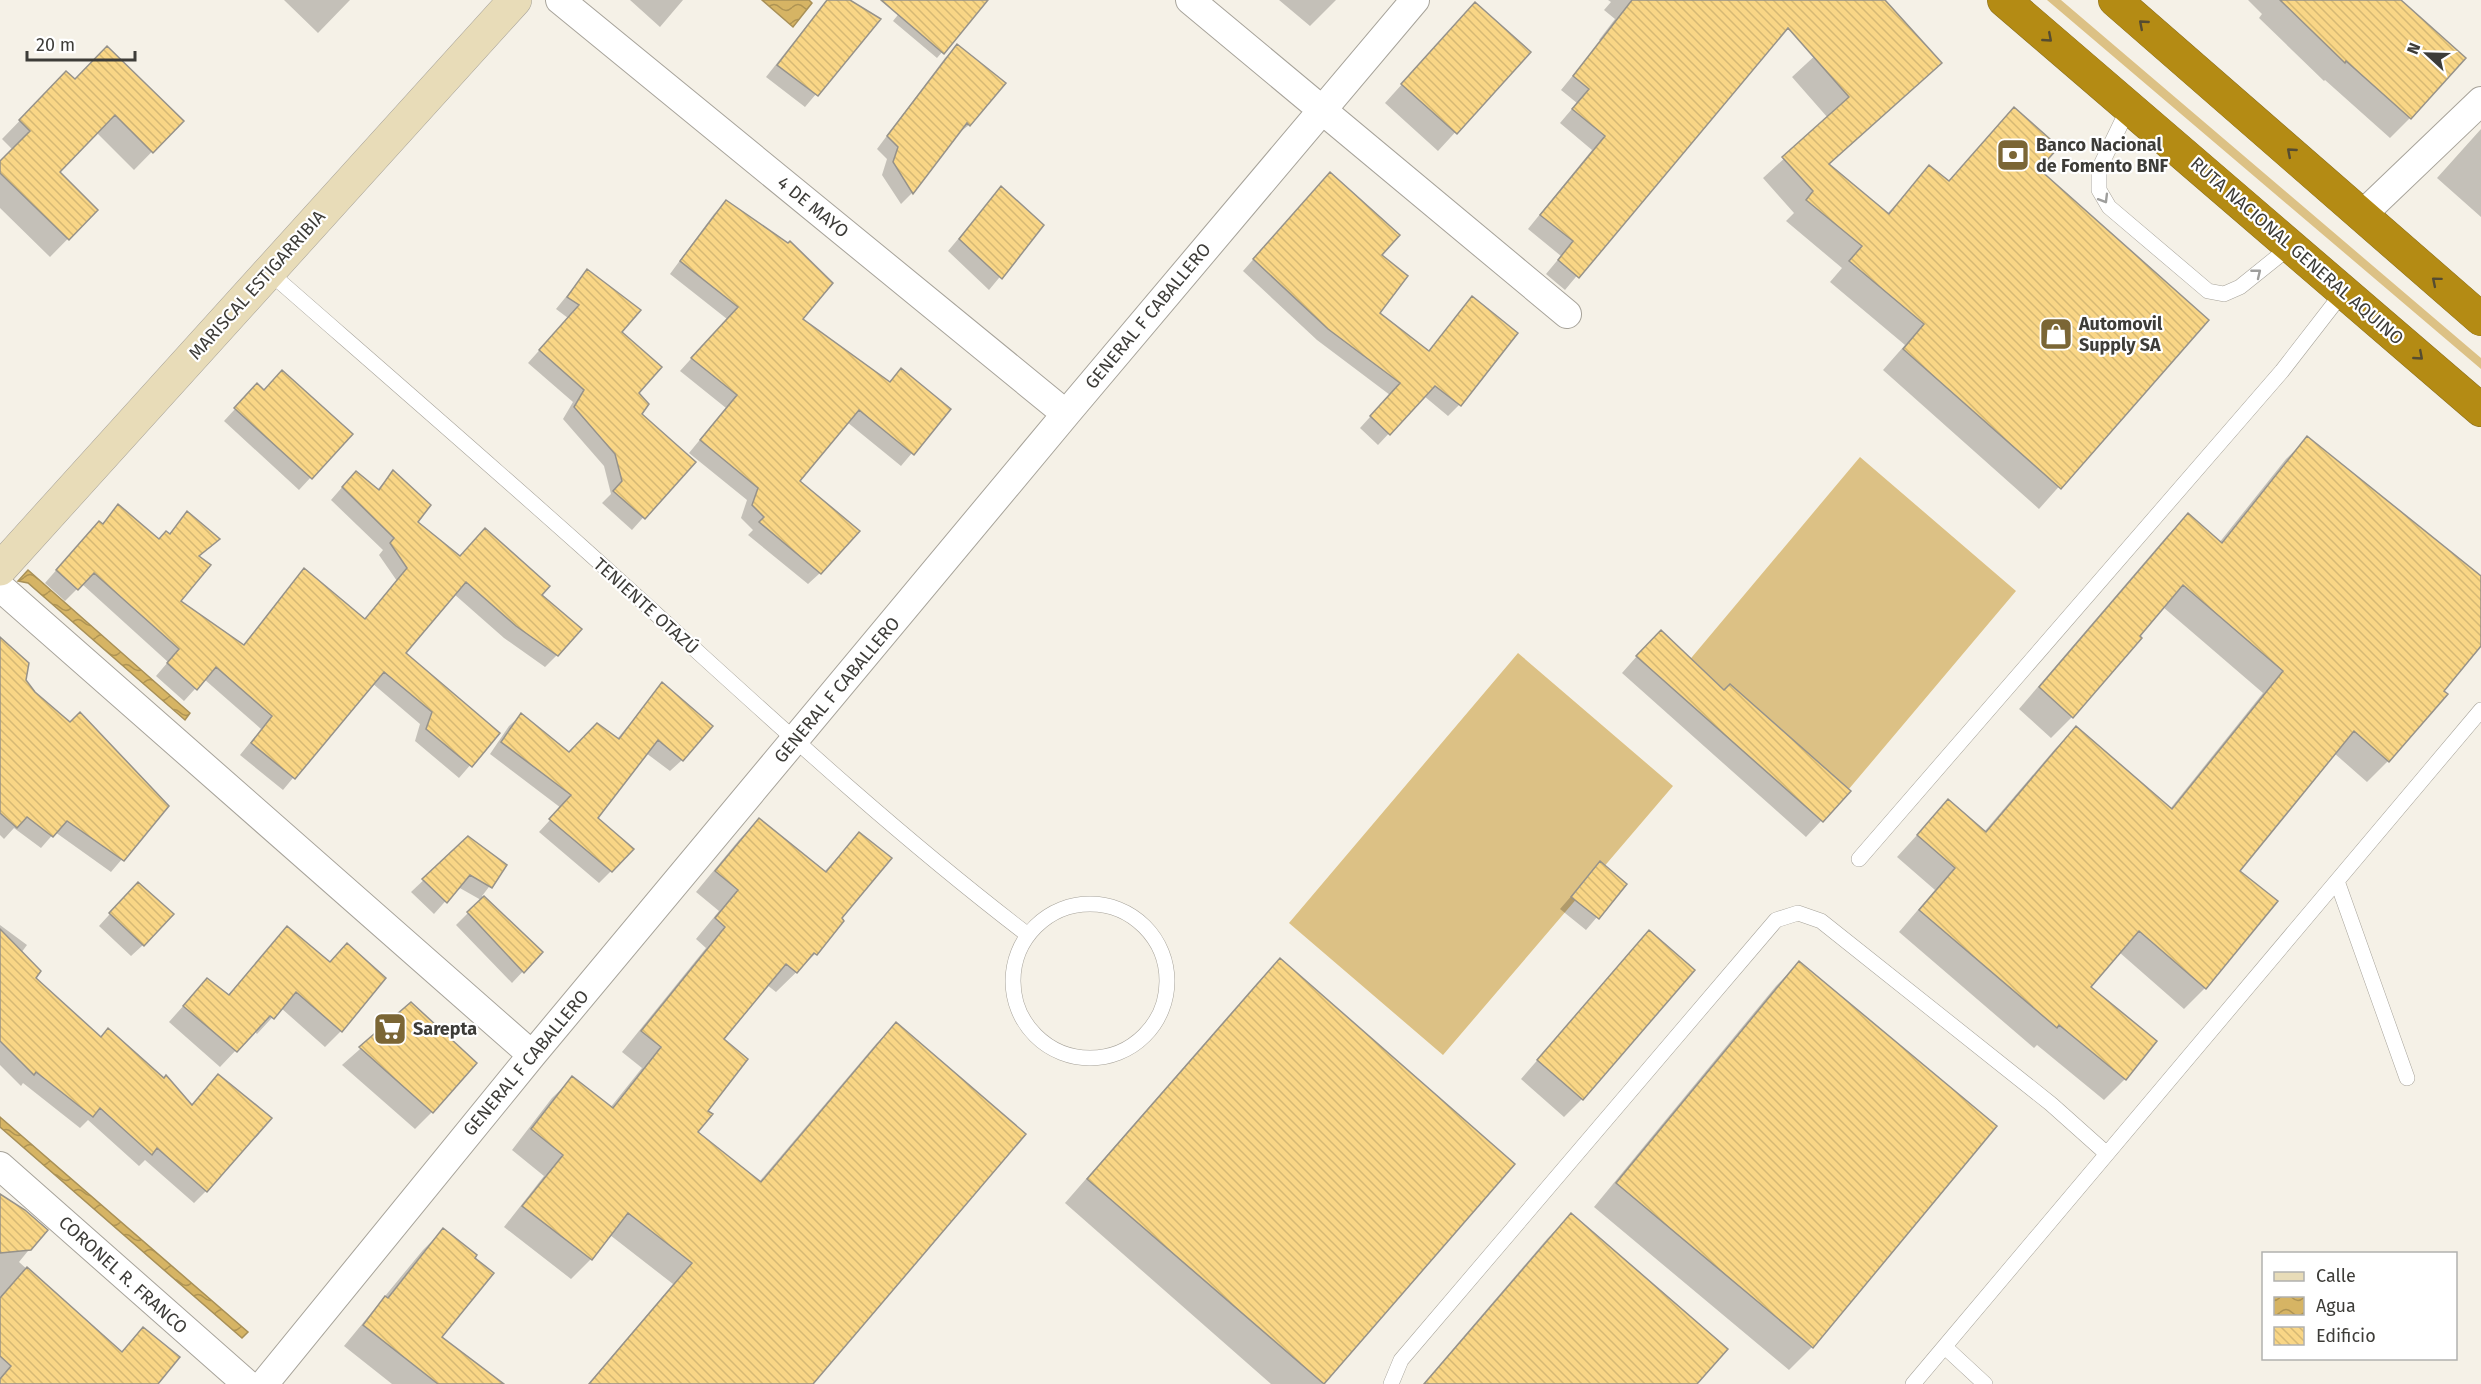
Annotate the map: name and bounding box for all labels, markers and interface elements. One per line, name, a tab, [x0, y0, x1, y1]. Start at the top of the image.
one-way arrow	[2139, 20, 2150, 31]
scale bar	[27, 24, 135, 62]
north arrow	[2397, 24, 2457, 84]
one-way arrow	[2041, 31, 2052, 42]
text: 20 m	[36, 34, 75, 56]
text: N	[2403, 40, 2424, 57]
place label: Banco Nacional de Fomento BNF	[2036, 134, 2169, 177]
bank icon: Banco Nacional de Fomento BNF	[1995, 137, 2031, 173]
one-way arrow	[2286, 148, 2297, 159]
street label: RUTA NACIONAL GENERAL AQUINO	[2186, 152, 2408, 350]
street label: 4 DE MAYO	[773, 172, 853, 242]
one-way arrow	[2097, 193, 2108, 203]
street label: MARISCAL ESTIGARRIBIA	[184, 205, 330, 364]
street label: GENERAL F CABALLERO	[1081, 239, 1215, 393]
one-way arrow	[2250, 269, 2261, 280]
one-way arrow	[2432, 277, 2443, 288]
place label: Automovil Supply SA	[2078, 313, 2163, 356]
shop icon: Automovil Supply SA	[2038, 316, 2074, 352]
one-way arrow	[2413, 349, 2423, 360]
street label: TENIENTE OTAZÚ	[589, 552, 704, 659]
street label: GENERAL F CABALLERO	[770, 613, 904, 767]
street label: GENERAL F CABALLERO	[459, 986, 593, 1140]
supermarket icon: Sarepta	[372, 1011, 408, 1047]
place label: Sarepta	[413, 1018, 477, 1040]
street label: CORONEL R. FRANCO	[54, 1211, 192, 1339]
legend	[2262, 1252, 2457, 1360]
text: Calle	[2316, 1265, 2356, 1287]
text: Agua	[2316, 1295, 2356, 1317]
text: Edificio	[2316, 1325, 2376, 1347]

